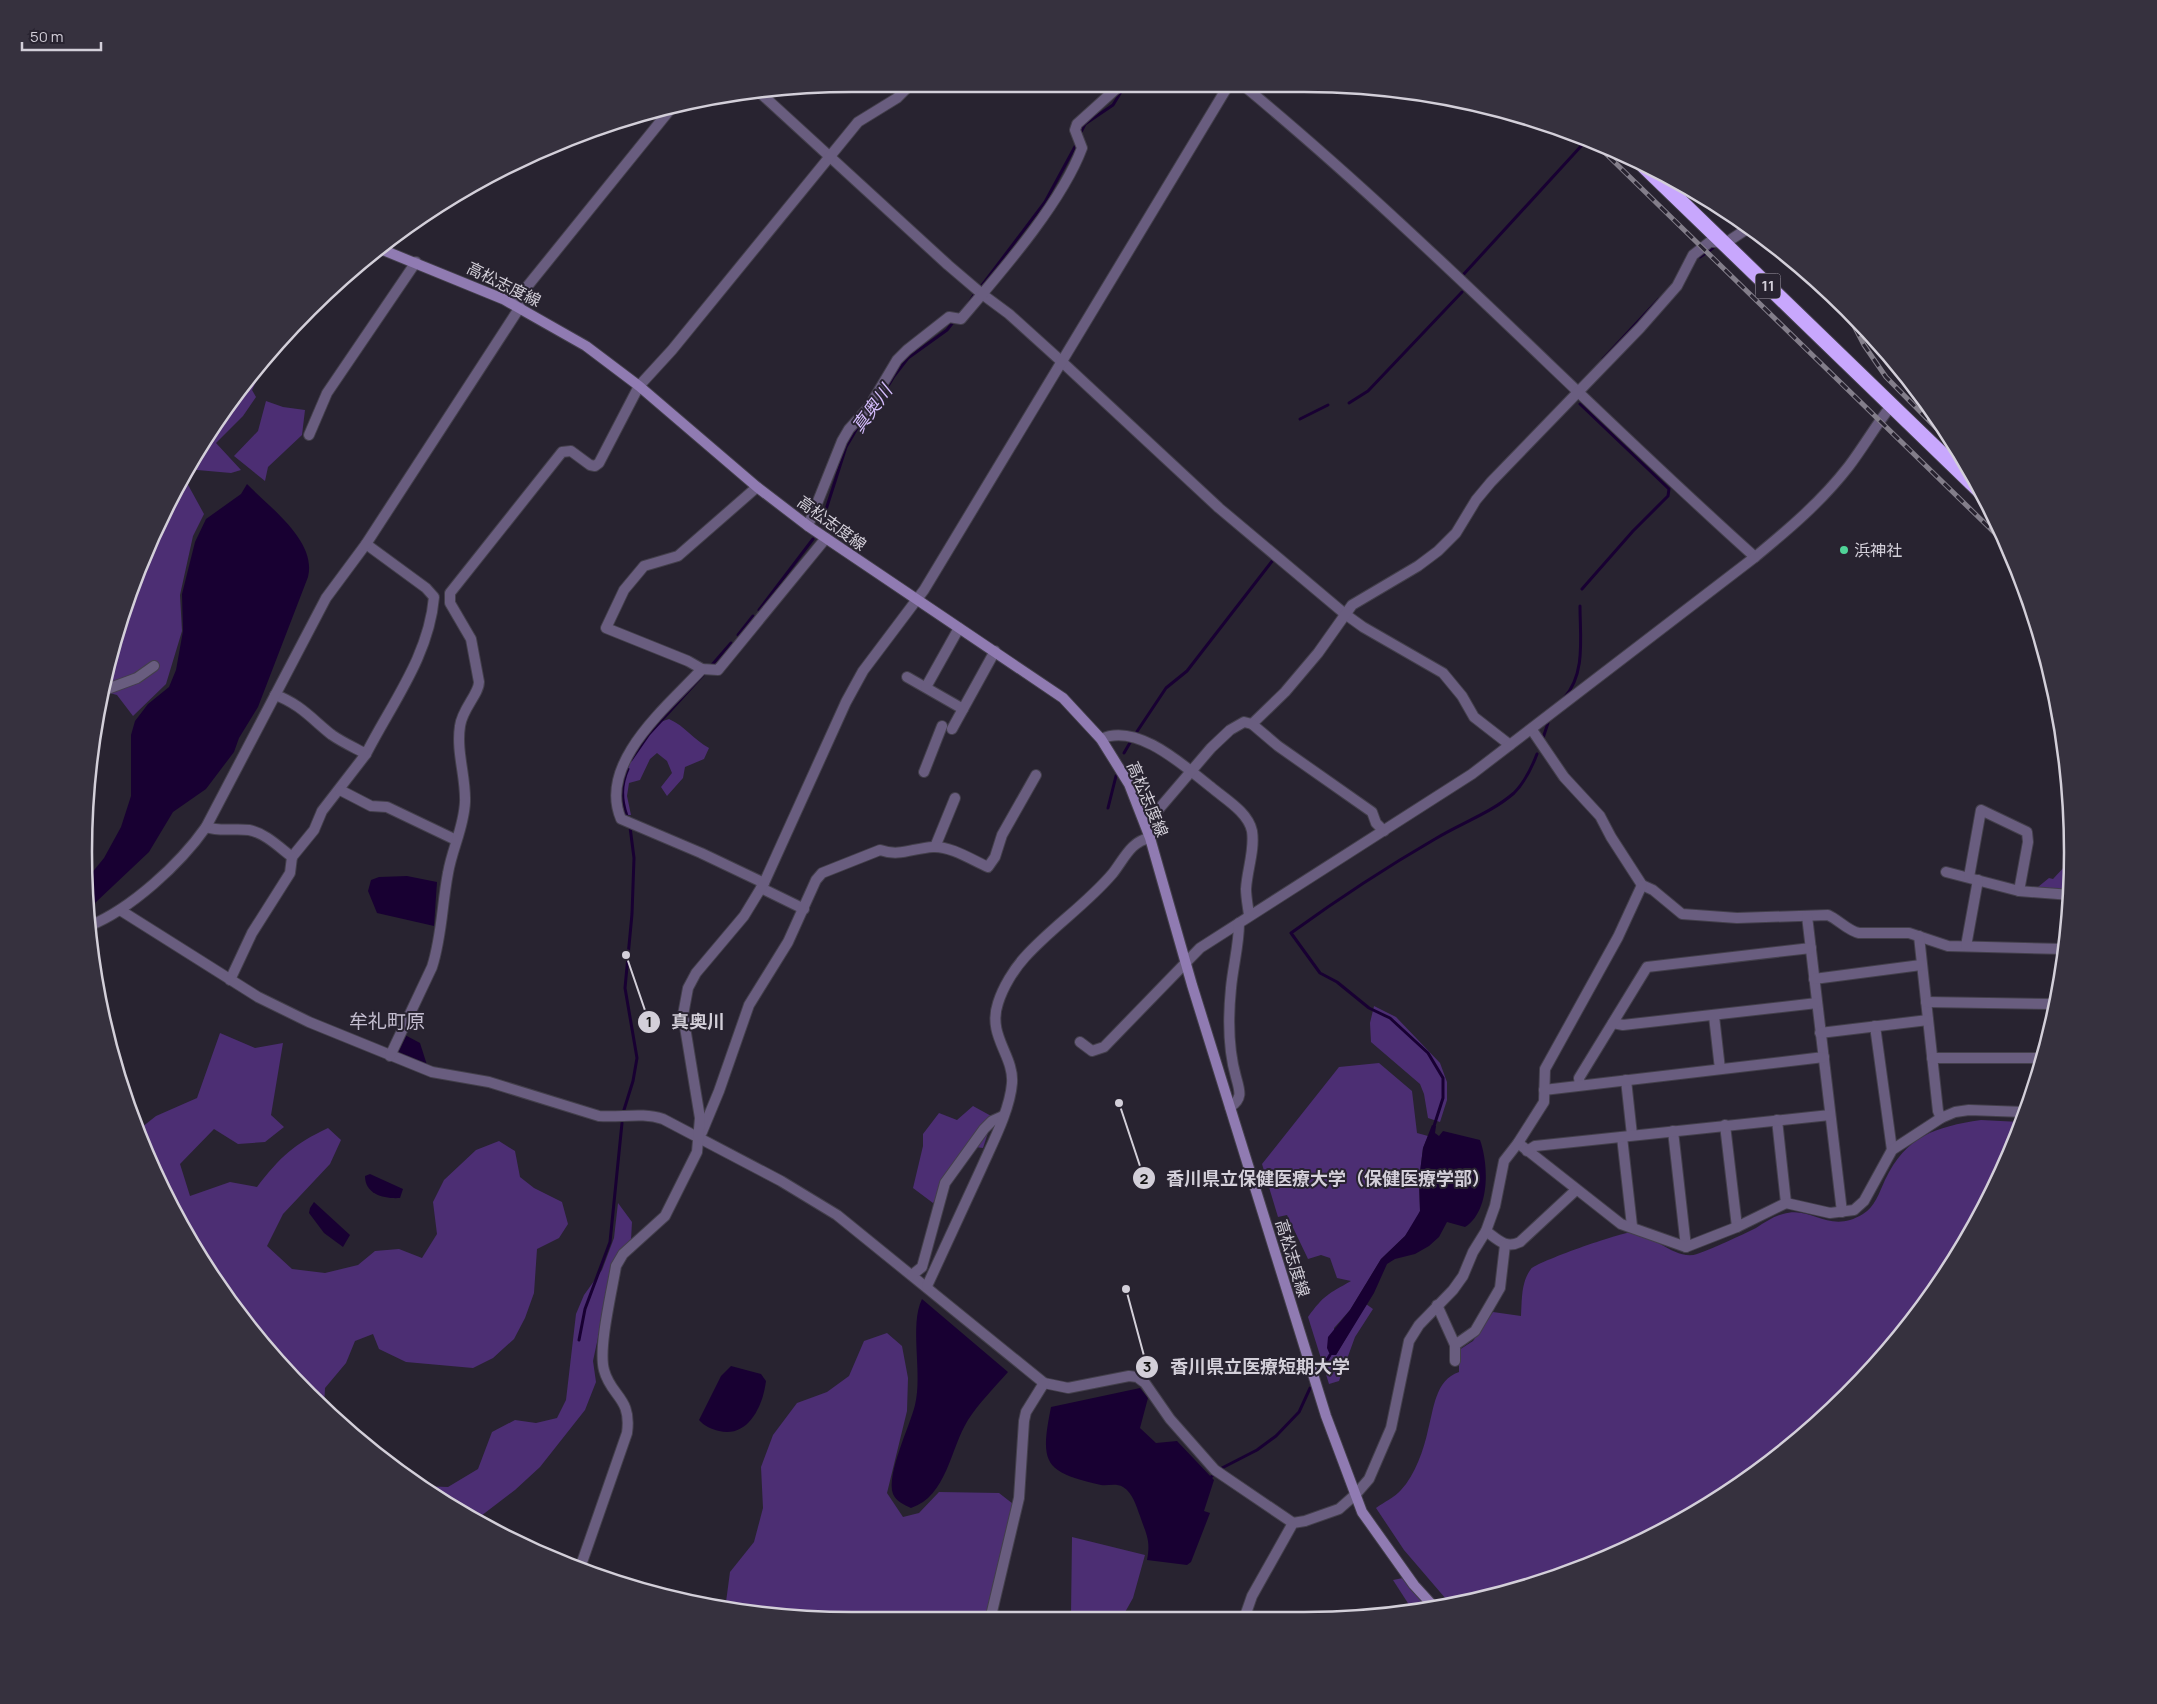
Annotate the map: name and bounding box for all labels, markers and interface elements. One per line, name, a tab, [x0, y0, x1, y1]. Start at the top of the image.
scale bar	[22, 20, 101, 52]
text: 50 m	[30, 26, 64, 47]
street label: 高松志度線	[463, 257, 545, 311]
road number: 11	[1756, 274, 1780, 298]
water label: 真奥川	[846, 378, 898, 437]
street label: 高松志度線	[793, 491, 871, 555]
place label: 浜神社	[1854, 539, 1902, 561]
marker: 浜神社	[1838, 544, 1850, 556]
street label: 高松志度線	[1122, 758, 1174, 840]
callout: 真奥川	[636, 1005, 735, 1038]
district label: 牟礼町原	[349, 1008, 425, 1034]
text: 真奥川	[671, 1009, 725, 1033]
text: 1	[646, 1011, 652, 1032]
callout: 香川県立保健医療大学（保健医療学部）	[1131, 1162, 1500, 1195]
text: 香川県立保健医療大学（保健医療学部）	[1166, 1166, 1490, 1190]
text: 2	[1140, 1168, 1149, 1189]
street label: 高松志度線	[1271, 1217, 1315, 1299]
callout: 香川県立医療短期大学	[1135, 1350, 1360, 1383]
text: 香川県立医療短期大学	[1170, 1354, 1350, 1378]
text: 3	[1143, 1356, 1151, 1377]

